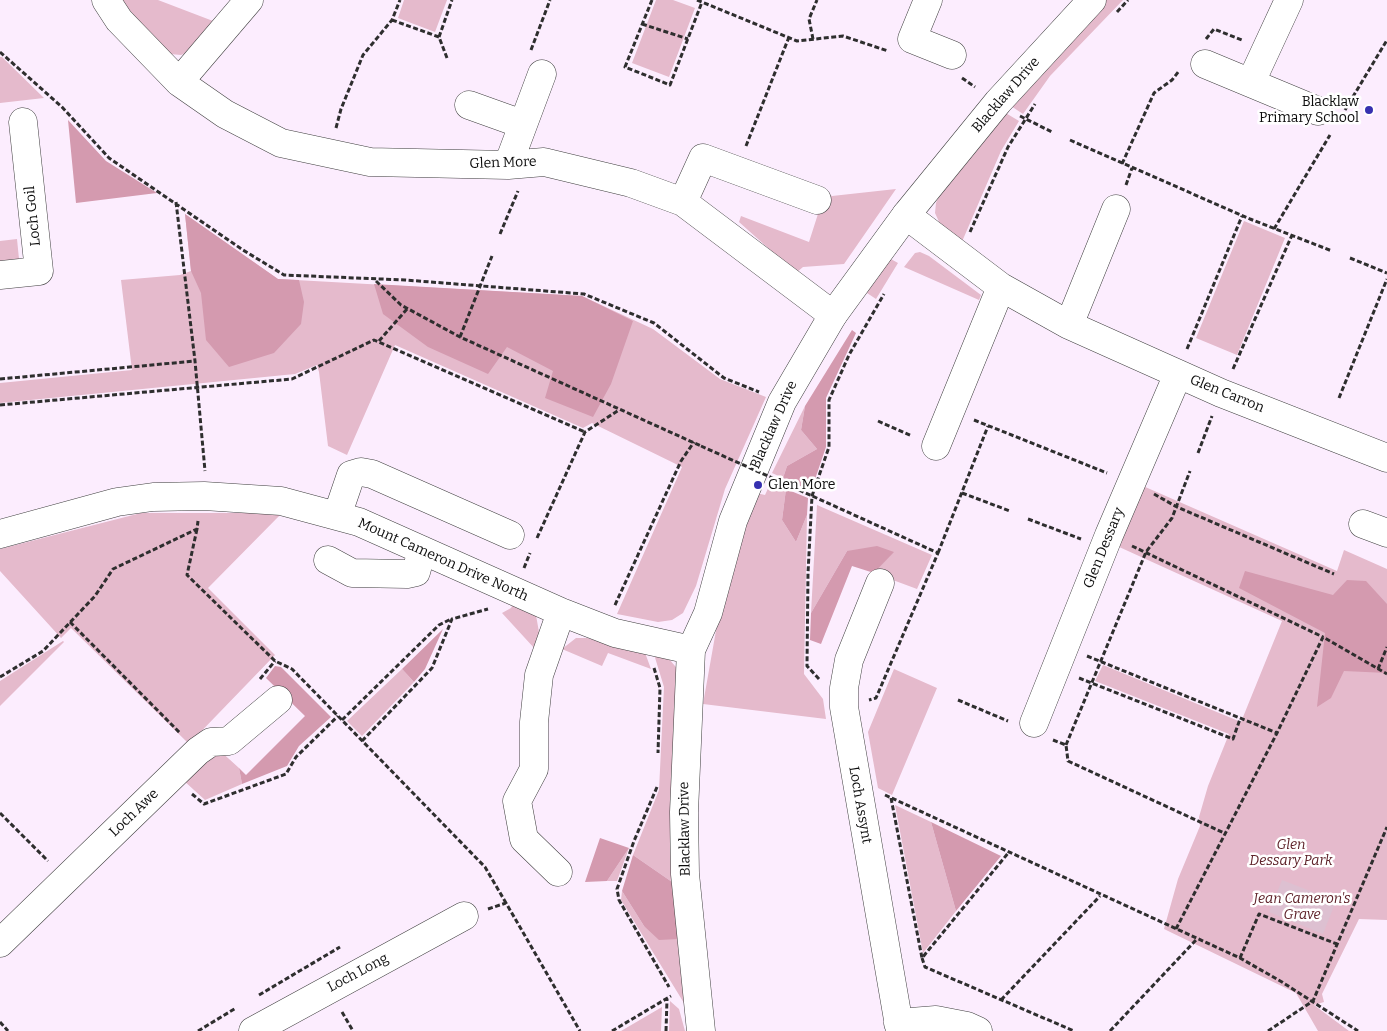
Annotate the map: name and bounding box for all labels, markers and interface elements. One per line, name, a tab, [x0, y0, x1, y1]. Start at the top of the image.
street label: Blacklaw Drive	[969, 54, 1043, 136]
place label: Blacklaw Primary School	[1259, 94, 1359, 126]
marker: Blacklaw Primary School	[1363, 104, 1375, 116]
street label: Glen More	[469, 153, 537, 173]
street label: Loch Goil	[21, 185, 45, 247]
street label: Glen Carron	[1187, 371, 1267, 417]
street label: Blacklaw Drive	[747, 378, 801, 472]
place label: Glen More	[768, 477, 835, 493]
marker: Glen More	[752, 479, 764, 491]
street label: Glen Dessary	[1080, 505, 1128, 591]
street label: Mount Cameron Drive North	[355, 515, 531, 605]
street label: Loch Assynt	[845, 765, 875, 845]
street label: Blacklaw Drive	[676, 782, 694, 876]
street label: Loch Awe	[106, 785, 162, 841]
park label: Glen Dessary Park	[1249, 837, 1333, 870]
park label: Jean Cameron's Grave	[1254, 891, 1350, 924]
street label: Loch Long	[325, 950, 391, 996]

